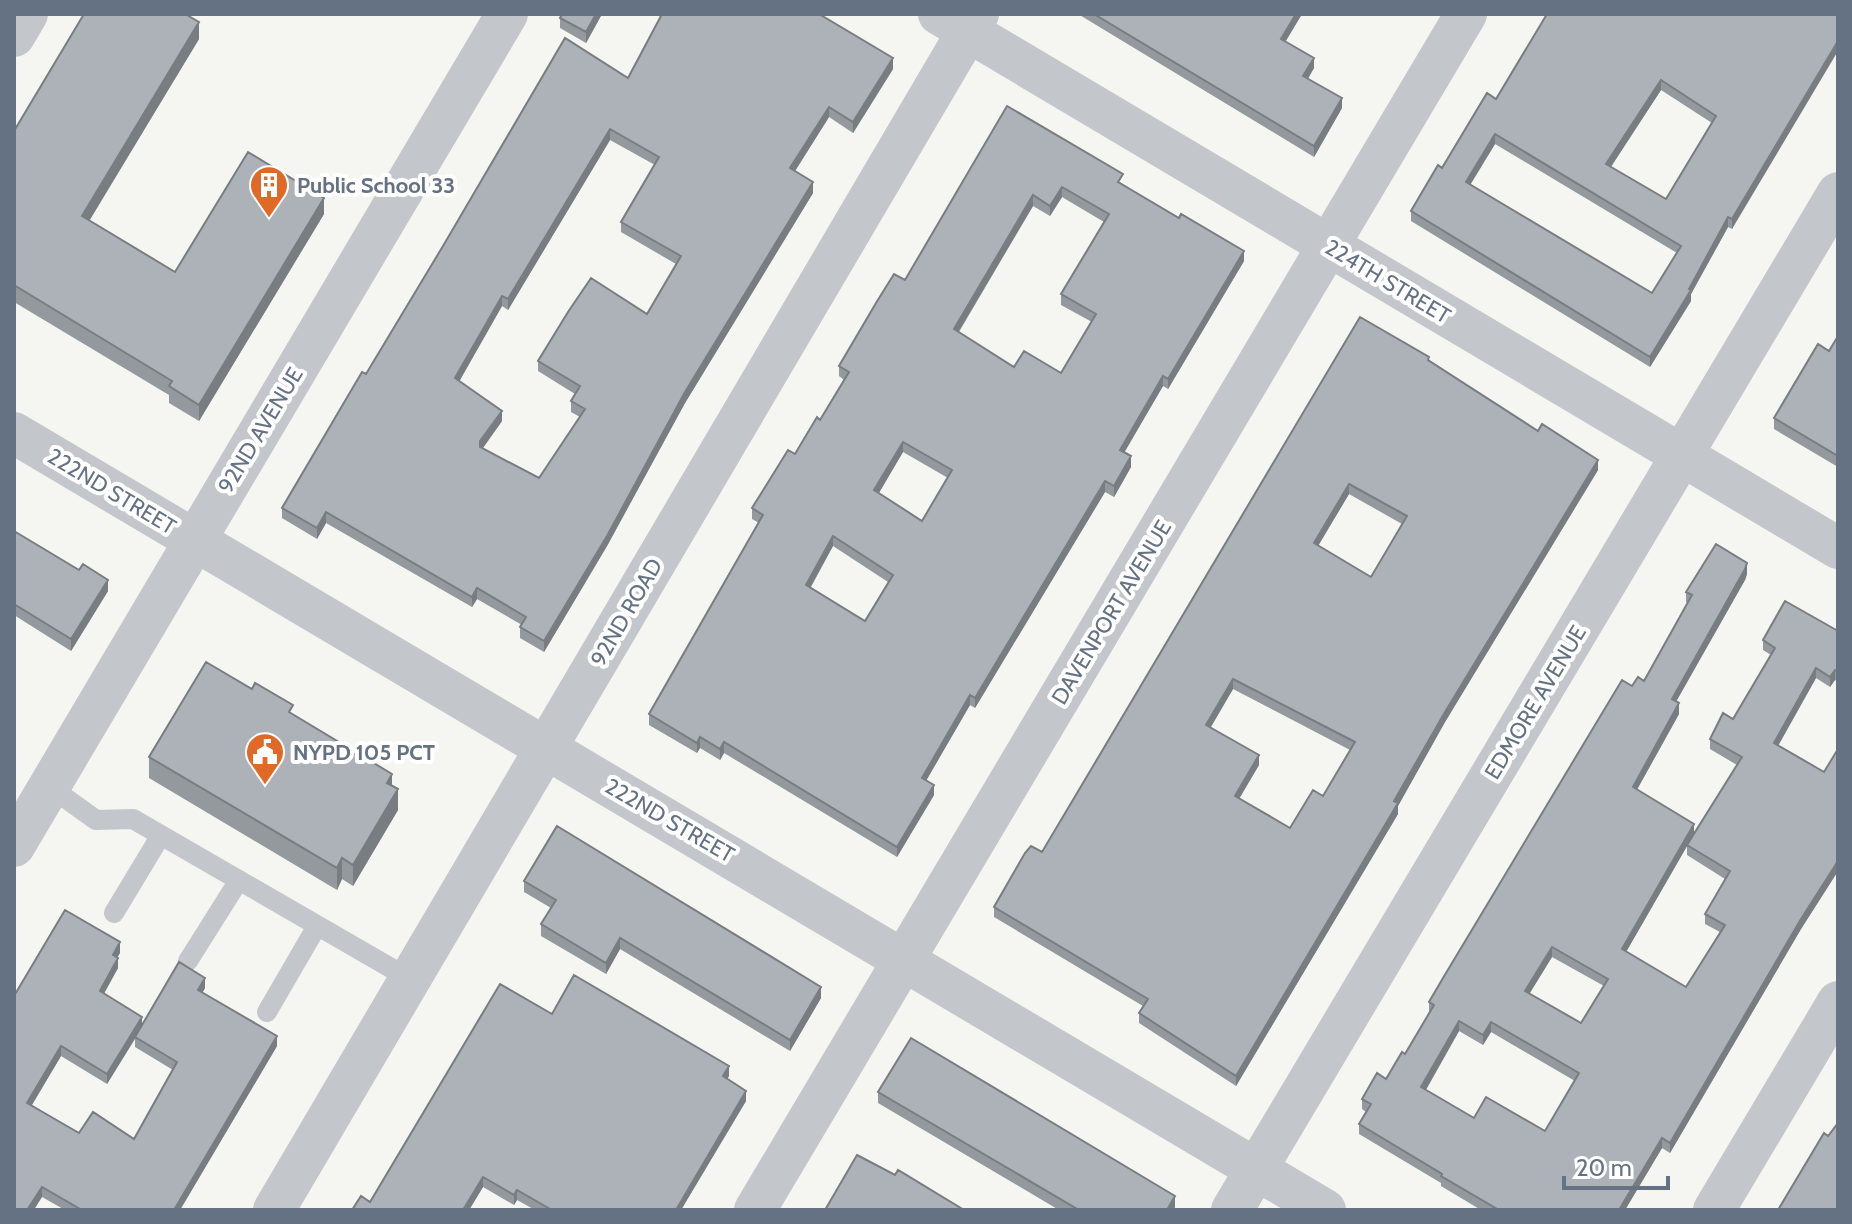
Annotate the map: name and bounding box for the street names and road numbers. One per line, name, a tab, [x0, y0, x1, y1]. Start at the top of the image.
street label: 224TH STREET	[1320, 233, 1456, 330]
street label: 92ND AVENUE	[212, 362, 309, 498]
street label: 222ND STREET	[43, 443, 181, 540]
street label: DAVENPORT AVENUE	[1046, 515, 1177, 709]
street label: 92ND ROAD	[585, 554, 668, 671]
street label: EDMORE AVENUE	[1479, 620, 1592, 784]
street label: 222ND STREET	[600, 772, 740, 868]

